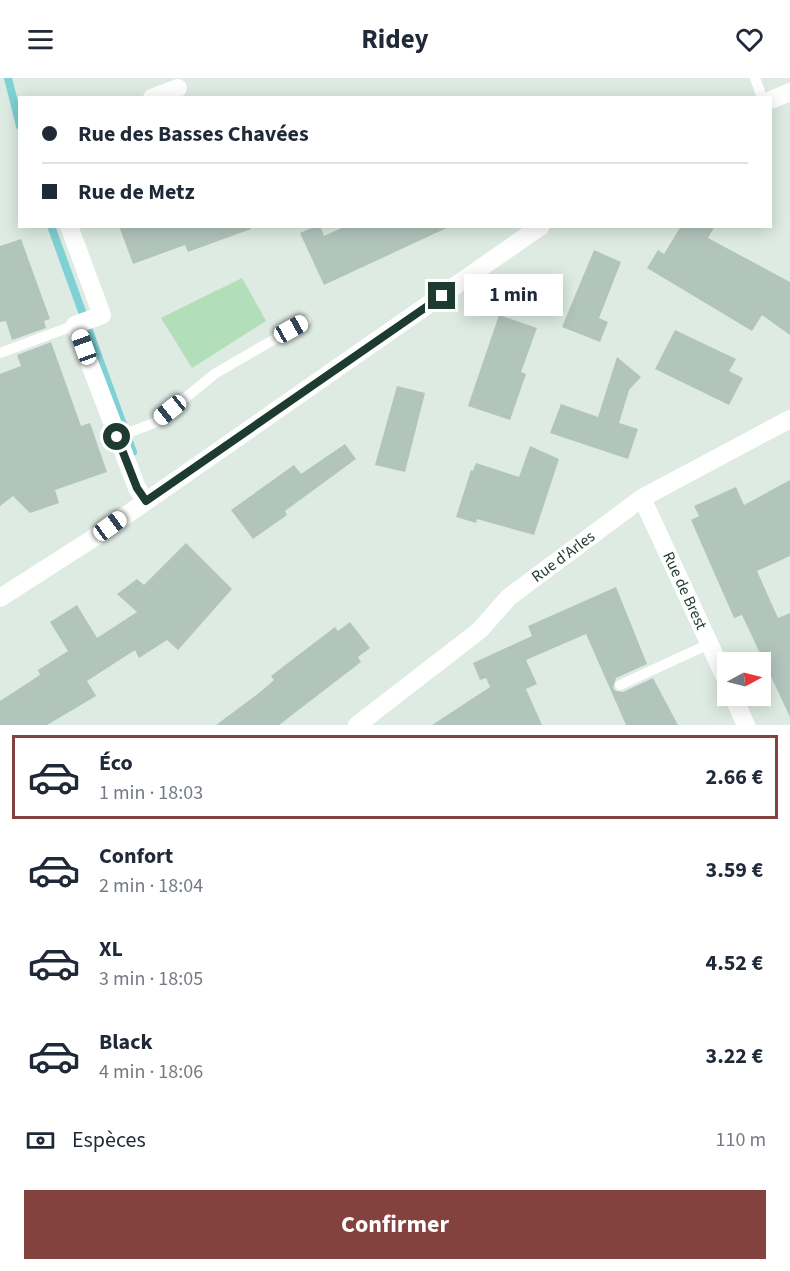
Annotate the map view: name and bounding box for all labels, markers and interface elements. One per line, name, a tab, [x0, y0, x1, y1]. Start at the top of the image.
text: Ridey	[361, 20, 429, 59]
icon: menu	[24, 23, 57, 56]
icon: heart	[733, 23, 766, 56]
text: Rue des Basses Chavées	[78, 118, 309, 150]
text: Rue de Metz	[78, 176, 195, 208]
callout: 1 min	[463, 275, 562, 317]
text: 1 min	[489, 281, 538, 309]
route end	[428, 282, 455, 309]
car	[271, 312, 311, 346]
car	[69, 327, 99, 367]
car	[150, 392, 190, 428]
route start	[103, 423, 130, 450]
car	[90, 508, 130, 544]
street label: Rue d'Arles	[527, 526, 600, 588]
street label: Rue de Brest	[657, 548, 713, 634]
north arrow	[717, 652, 771, 706]
map controls	[717, 652, 771, 706]
text: Éco	[99, 747, 133, 779]
icon: car	[27, 750, 81, 804]
text: 2.66 €	[706, 761, 763, 793]
text: 1 min · 18:03	[99, 779, 203, 807]
text: Confort	[99, 840, 173, 872]
icon: car	[27, 843, 81, 897]
text: 3.59 €	[706, 854, 763, 886]
text: 2 min · 18:04	[99, 872, 203, 900]
text: XL	[99, 933, 123, 965]
icon: car	[27, 936, 81, 990]
text: 4.52 €	[706, 947, 763, 979]
text: 3 min · 18:05	[99, 965, 203, 993]
text: Black	[99, 1026, 153, 1058]
icon: car	[27, 1029, 81, 1083]
text: 3.22 €	[706, 1040, 763, 1072]
text: 4 min · 18:06	[99, 1058, 203, 1086]
icon: cash	[24, 1124, 57, 1157]
text: Espèces	[72, 1124, 146, 1156]
text: 110 m	[716, 1126, 766, 1154]
button: Confirmer	[24, 1190, 766, 1259]

